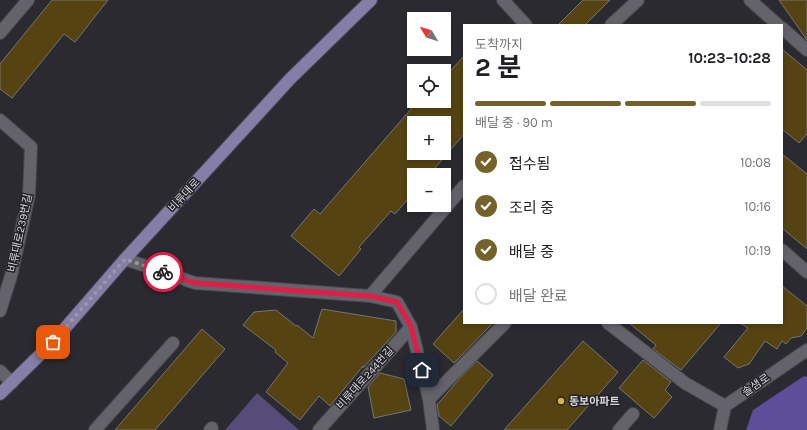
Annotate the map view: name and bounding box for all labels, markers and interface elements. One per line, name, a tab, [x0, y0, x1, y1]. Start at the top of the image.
north arrow	[407, 12, 451, 56]
map controls	[407, 12, 451, 212]
text: 도착까지	[475, 37, 523, 52]
text: 10:23–10:28	[688, 49, 771, 67]
text: 2 분	[475, 52, 521, 83]
button: locate	[407, 64, 451, 108]
text: 배달 중 · 90 m	[475, 115, 553, 130]
button: +	[407, 116, 451, 160]
icon: check	[475, 151, 497, 173]
text: 접수됨	[509, 155, 550, 173]
text: 10:08	[740, 155, 771, 170]
button: −	[407, 168, 451, 212]
street label: 비류대로	[165, 176, 203, 214]
street label: 비류대로239번길	[5, 193, 35, 273]
icon: check	[475, 195, 497, 217]
text: 조리 중	[509, 199, 554, 217]
text: 10:16	[744, 199, 771, 214]
icon: check	[475, 239, 497, 261]
text: 배달 중	[509, 243, 554, 261]
text: 10:19	[744, 243, 771, 258]
courier	[143, 252, 183, 292]
icon: bike	[152, 261, 174, 283]
text: 배달 완료	[509, 287, 568, 305]
pin	[36, 325, 70, 359]
icon: bag	[42, 331, 64, 353]
street label: 비류대로244번길	[334, 344, 396, 412]
pin	[405, 353, 439, 387]
icon: home	[411, 359, 433, 381]
street label: 솔샘로	[740, 371, 772, 399]
place label: 동보아파트	[569, 395, 620, 408]
marker: 동보아파트	[556, 396, 566, 406]

